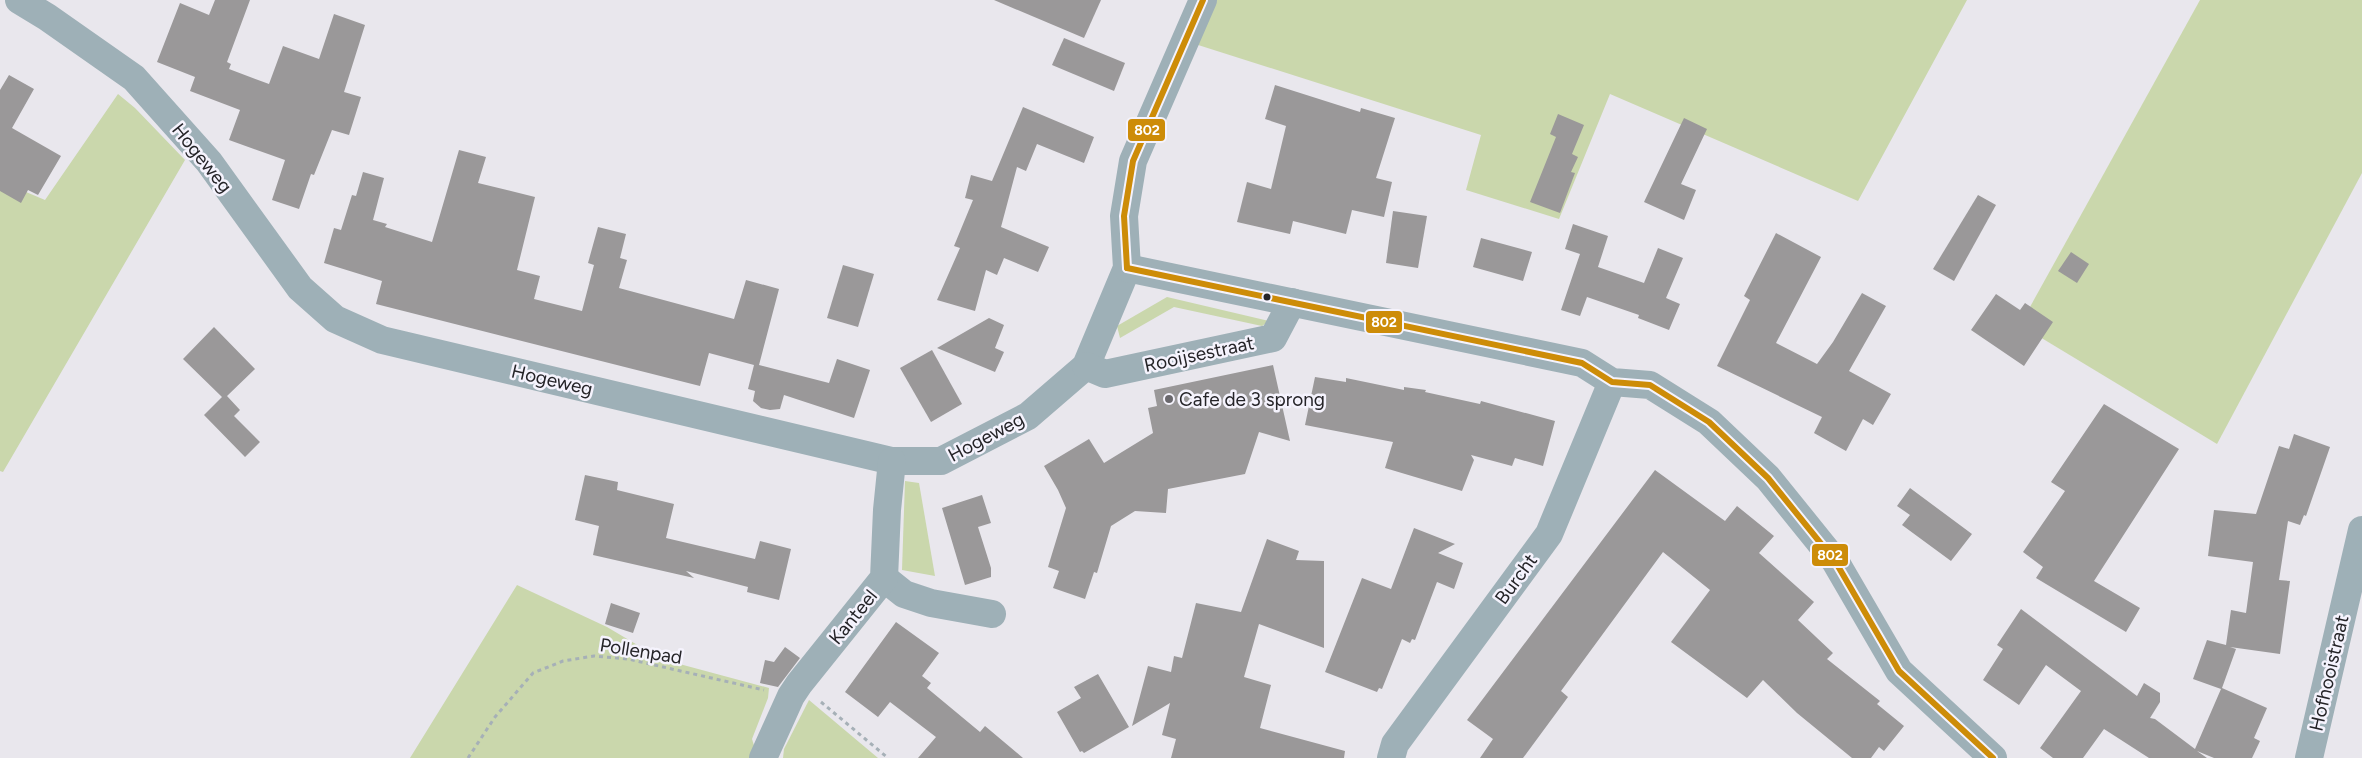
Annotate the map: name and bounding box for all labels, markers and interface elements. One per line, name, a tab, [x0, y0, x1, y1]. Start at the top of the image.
line badge: 802	[1127, 118, 1166, 142]
street label: Hogeweg	[167, 119, 237, 197]
text: 802	[1134, 122, 1160, 139]
unlabelled marker	[1262, 292, 1272, 302]
line badge: 802	[1365, 310, 1403, 334]
text: 802	[1371, 314, 1397, 331]
street label: Rooijsestraat	[1142, 331, 1256, 377]
street label: Hogeweg	[509, 359, 595, 401]
place label: Cafe de 3 sprong	[1179, 388, 1325, 411]
marker: Cafe de 3 sprong	[1163, 393, 1175, 405]
street label: Hogeweg	[944, 407, 1028, 467]
line badge: 802	[1811, 543, 1849, 567]
text: 802	[1817, 547, 1843, 564]
street label: Burcht	[1490, 549, 1542, 609]
street label: Kanteel	[824, 585, 882, 649]
street label: Hofhooistraat	[2304, 613, 2354, 733]
street label: Pollenpad	[598, 633, 684, 669]

